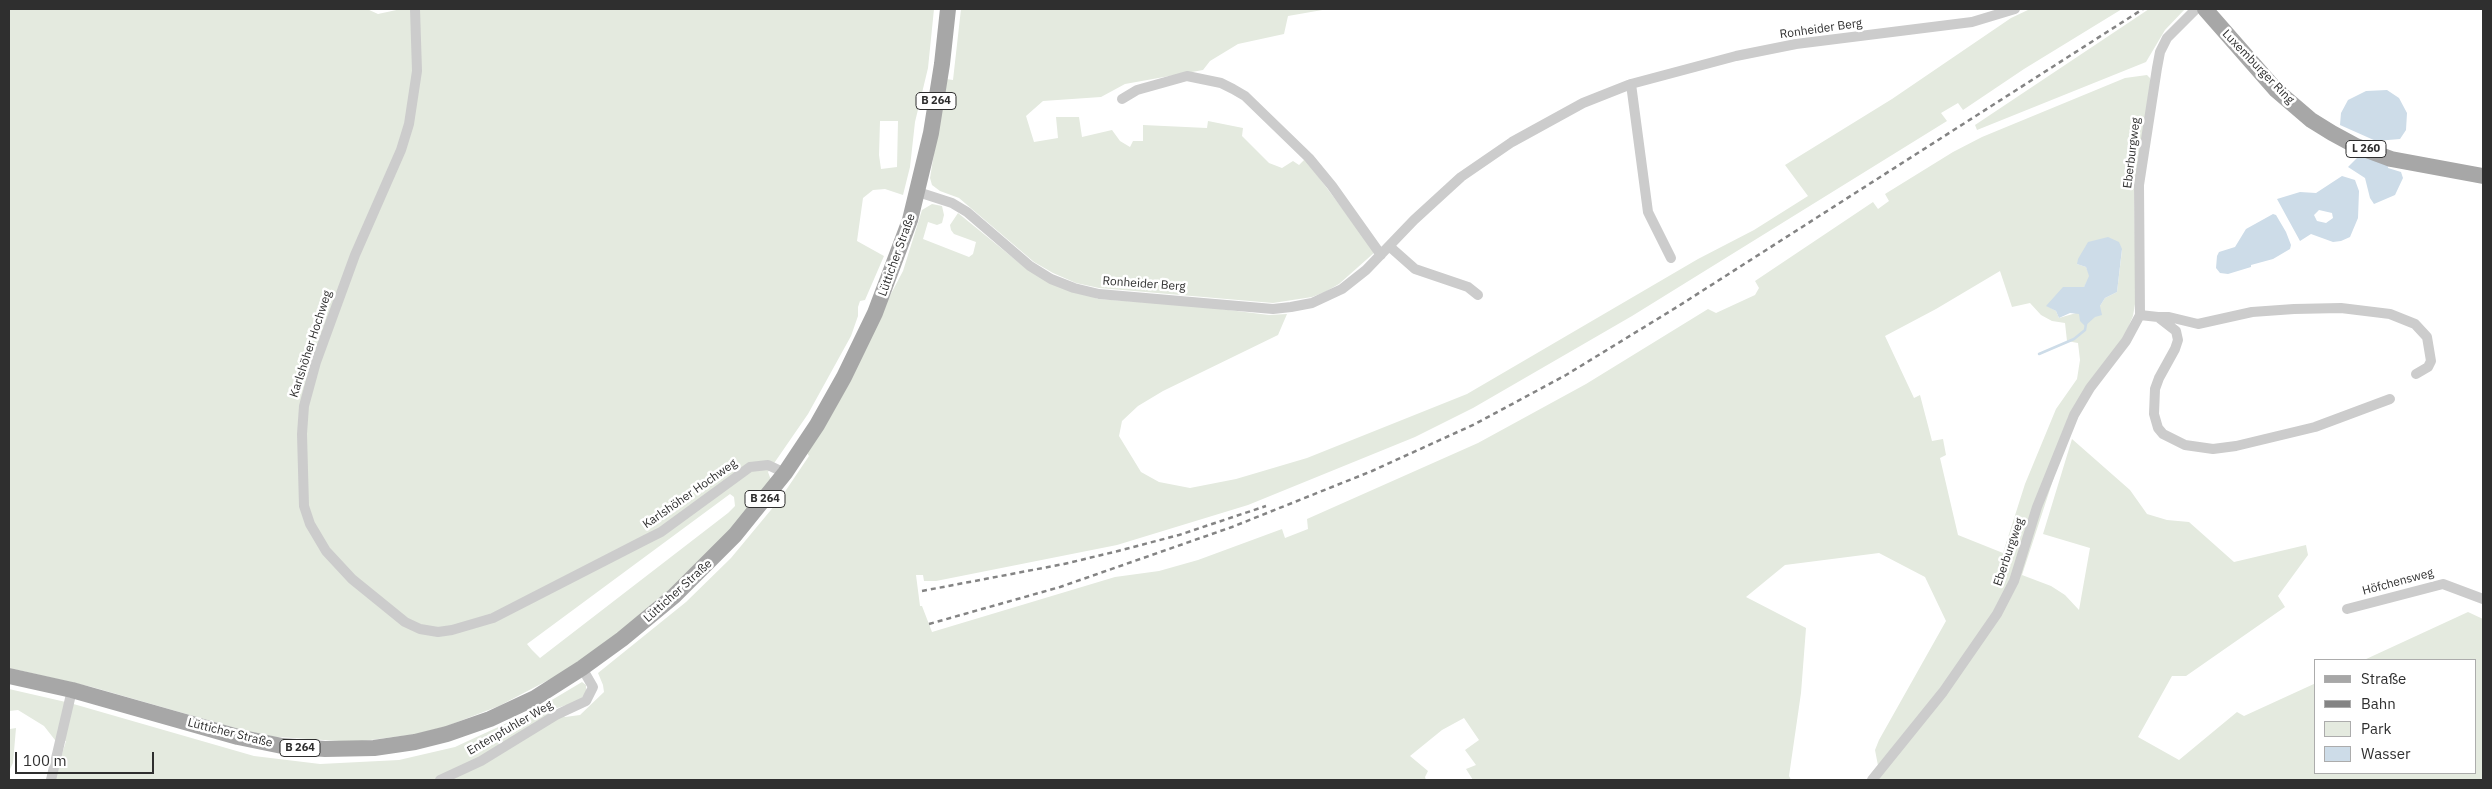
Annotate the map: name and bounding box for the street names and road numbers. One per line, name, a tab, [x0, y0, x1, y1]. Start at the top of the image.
street label: Ronheider Berg	[1779, 16, 1863, 42]
street label: Luxemburger Ring	[2219, 27, 2297, 107]
road number: B 264	[916, 92, 956, 110]
street label: Eberburgweg	[2121, 117, 2143, 189]
road number: L 260	[2346, 140, 2386, 158]
street label: Lütticher Straße	[875, 212, 919, 298]
street label: Ronheider Berg	[1102, 274, 1186, 294]
street label: Karlshöher Hochweg	[287, 289, 335, 399]
street label: Karlshöher Hochweg	[640, 456, 740, 532]
road number: B 264	[745, 490, 785, 508]
street label: Eberburgweg	[1991, 516, 2027, 588]
street label: Lütticher Straße	[641, 557, 715, 625]
street label: Höfchensweg	[2361, 566, 2435, 598]
street label: Entenpfuhler Weg	[465, 698, 555, 758]
street label: Lütticher Straße	[186, 716, 274, 750]
road number: B 264	[280, 740, 320, 756]

